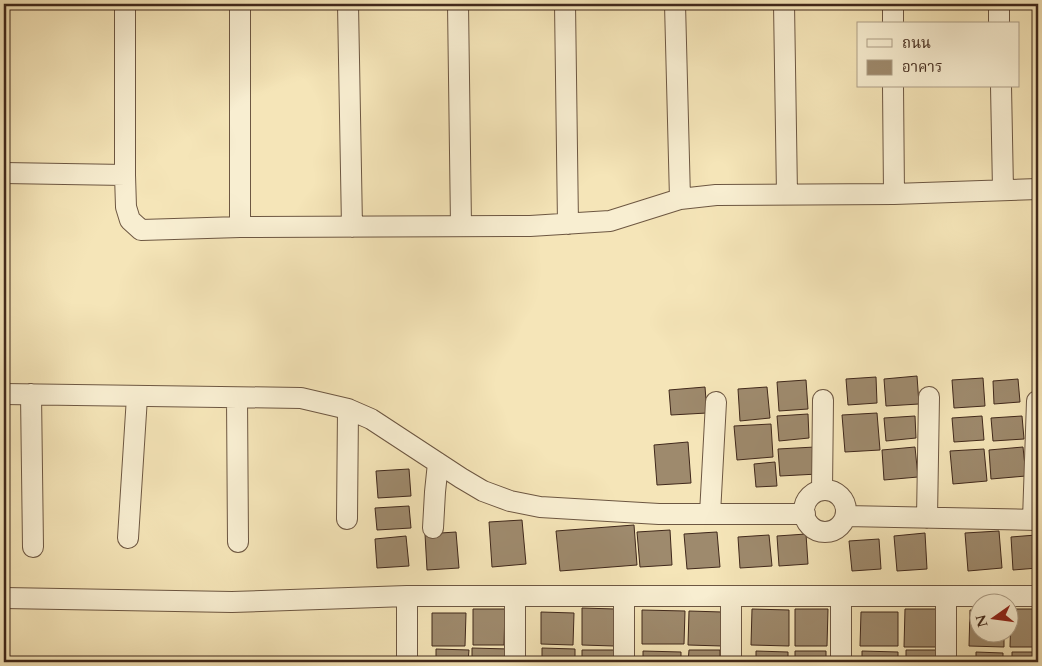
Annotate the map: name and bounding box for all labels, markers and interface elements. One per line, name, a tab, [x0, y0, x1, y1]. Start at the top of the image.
legend	[857, 22, 1020, 88]
text: ถนน	[902, 33, 931, 53]
text: อาคาร	[902, 57, 942, 77]
north arrow	[970, 594, 1020, 644]
text: N	[971, 613, 993, 629]

